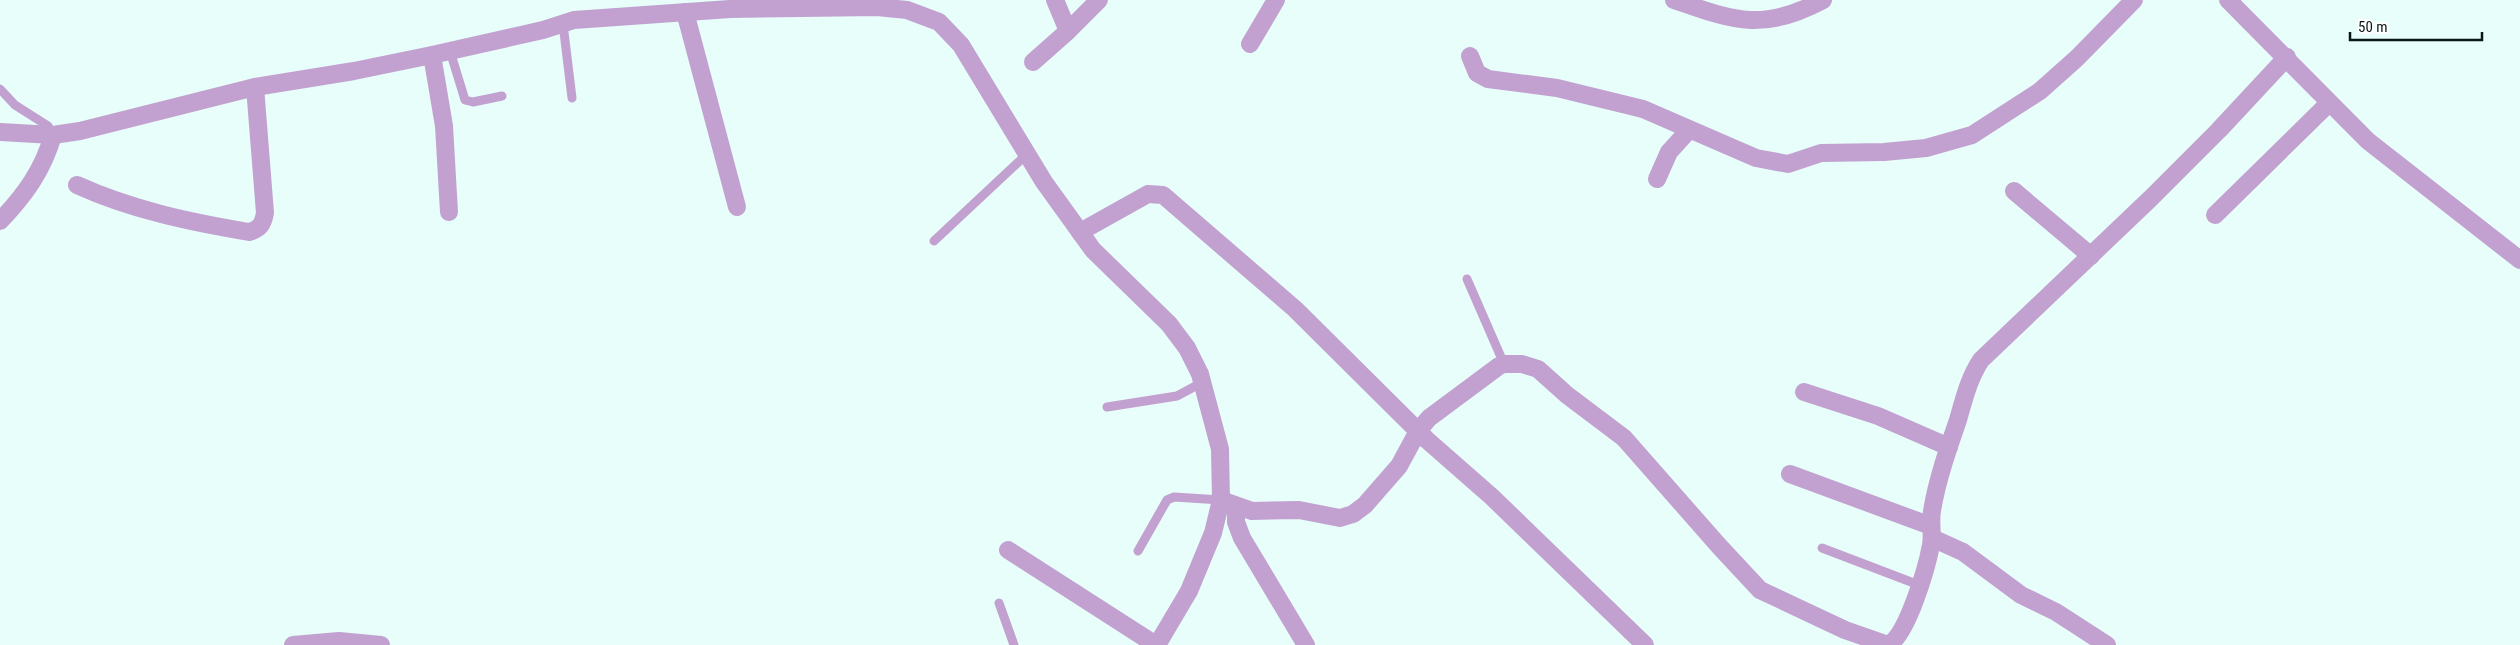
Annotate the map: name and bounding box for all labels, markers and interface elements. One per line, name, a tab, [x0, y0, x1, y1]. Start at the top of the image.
scale bar	[2350, 10, 2482, 42]
text: 50 m	[2358, 18, 2388, 36]

